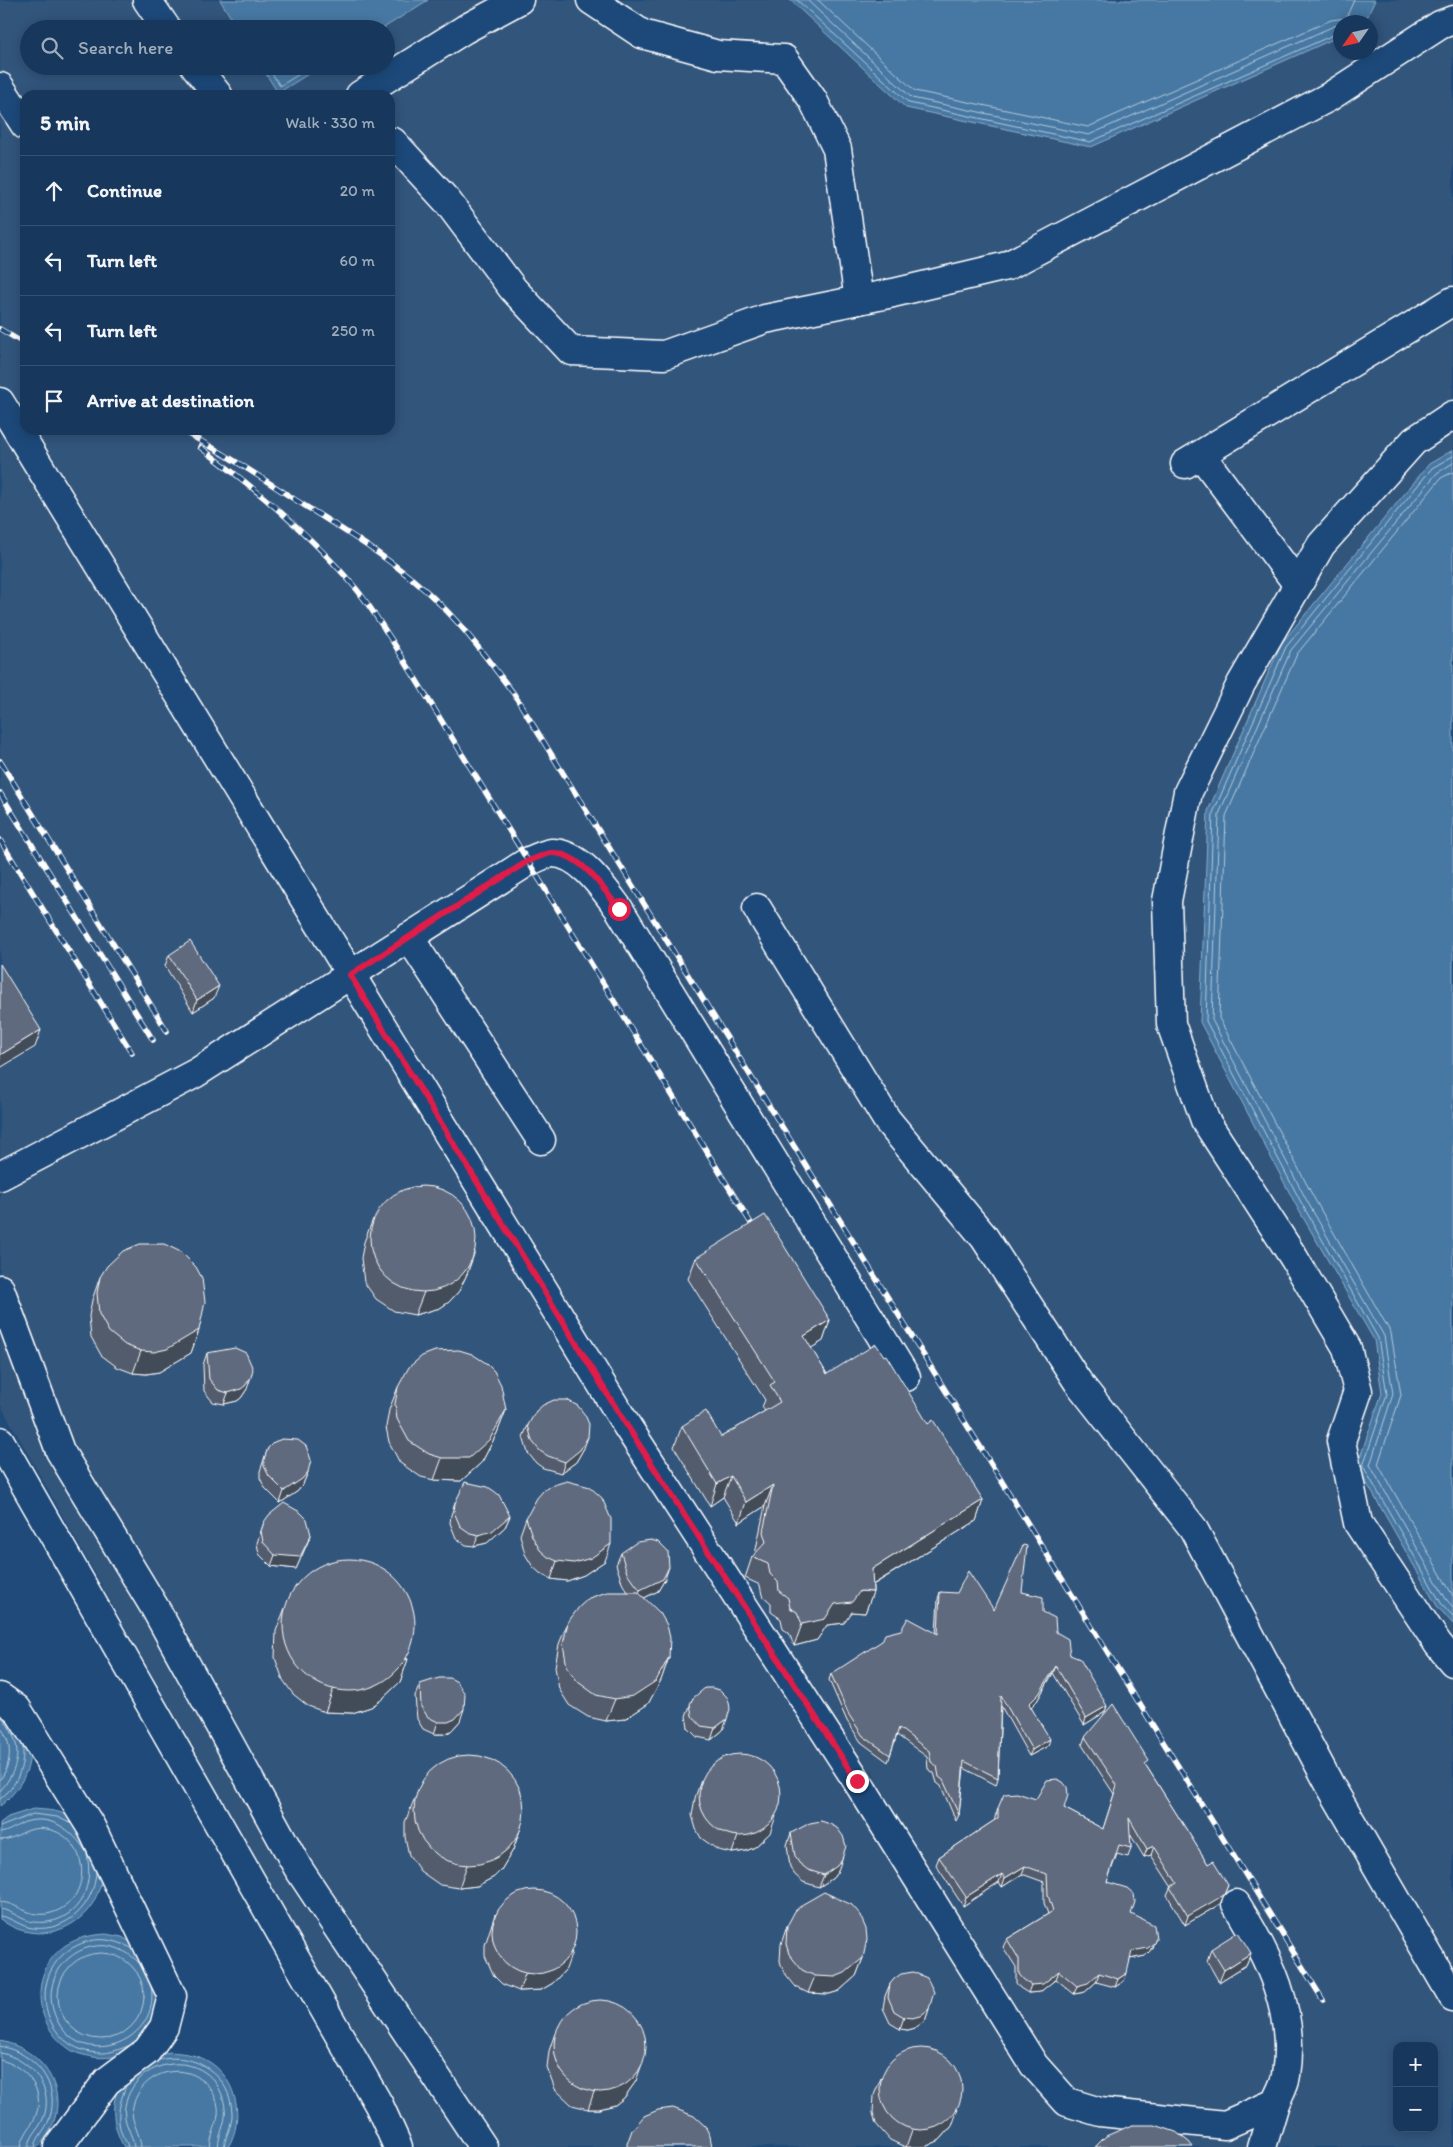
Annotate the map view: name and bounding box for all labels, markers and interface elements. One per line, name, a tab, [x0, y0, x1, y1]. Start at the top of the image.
north arrow	[1333, 15, 1378, 60]
search box	[20, 20, 395, 75]
icon: search	[38, 34, 66, 62]
text: Search here	[78, 36, 173, 59]
text: 5 min	[40, 110, 90, 135]
text: Walk · 330 m	[285, 113, 375, 132]
icon: ahead	[40, 177, 68, 205]
text: Continue	[87, 179, 162, 202]
text: 20 m	[340, 181, 375, 200]
icon: left	[40, 247, 68, 275]
text: Turn left	[87, 249, 157, 272]
text: 60 m	[340, 251, 375, 270]
icon: left	[40, 317, 68, 345]
text: Turn left	[87, 319, 157, 342]
text: 250 m	[331, 321, 375, 340]
icon: arrive	[40, 387, 68, 415]
text: Arrive at destination	[87, 389, 254, 412]
route start	[608, 898, 631, 921]
route end	[846, 1770, 869, 1793]
map controls	[1393, 2042, 1438, 2132]
button: +	[1393, 2042, 1438, 2087]
button: −	[1393, 2087, 1438, 2132]

